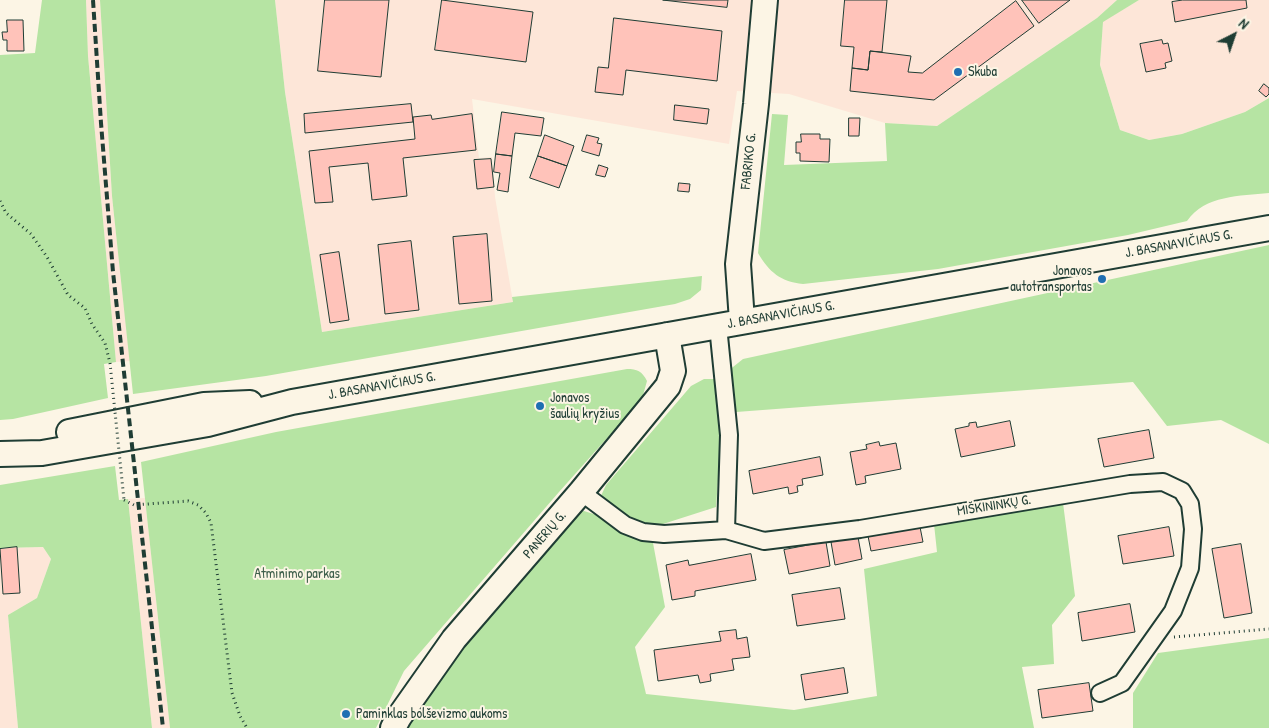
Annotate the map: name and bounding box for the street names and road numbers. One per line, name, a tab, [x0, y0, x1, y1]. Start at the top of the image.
street label: FABRIKO G.	[738, 132, 760, 190]
street label: J. BASANAVIČIAUS G.	[1124, 226, 1234, 262]
street label: J. BASANAVIČIAUS G.	[726, 297, 836, 333]
street label: J. BASANAVIČIAUS G.	[327, 368, 437, 404]
street label: MIŠKININKŲ G.	[956, 492, 1032, 520]
street label: PANERIŲ G.	[520, 508, 570, 562]

